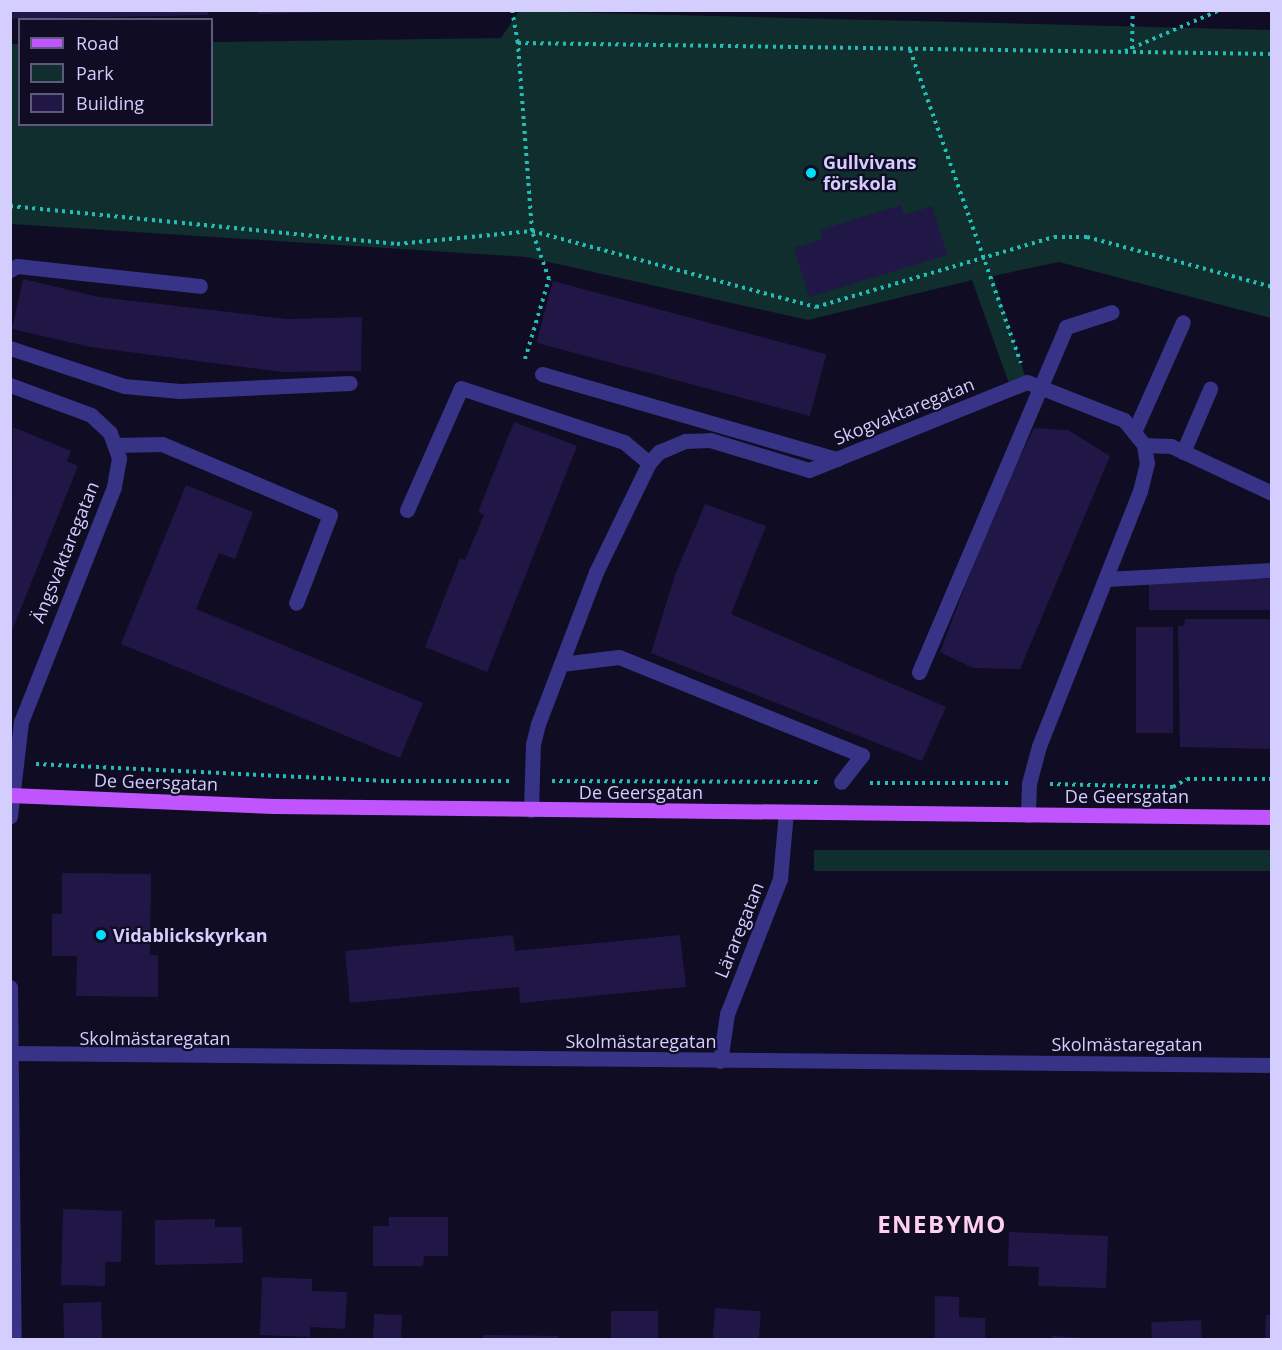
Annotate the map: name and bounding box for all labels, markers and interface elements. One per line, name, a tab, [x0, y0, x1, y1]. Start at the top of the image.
legend	[18, 18, 213, 126]
text: Road	[76, 31, 119, 55]
text: Park	[76, 61, 114, 85]
text: Building	[76, 91, 144, 115]
place label: Gullvivans förskola	[823, 152, 916, 195]
marker: Gullvivans förskola	[804, 166, 818, 180]
street label: Skogvaktaregatan	[831, 373, 977, 449]
street label: Ängsvaktaregatan	[27, 478, 103, 626]
street label: De Geersgatan	[94, 769, 218, 795]
street label: De Geersgatan	[579, 781, 703, 803]
street label: De Geersgatan	[1065, 785, 1189, 807]
street label: Läraregatan	[710, 879, 768, 981]
place label: Vidablickskyrkan	[113, 924, 268, 946]
marker: Vidablickskyrkan	[94, 928, 108, 942]
street label: Skolmästaregatan	[79, 1027, 231, 1049]
street label: Skolmästaregatan	[565, 1030, 717, 1052]
street label: Skolmästaregatan	[1051, 1033, 1203, 1055]
district label: ENEBYMO	[877, 1210, 1007, 1238]

